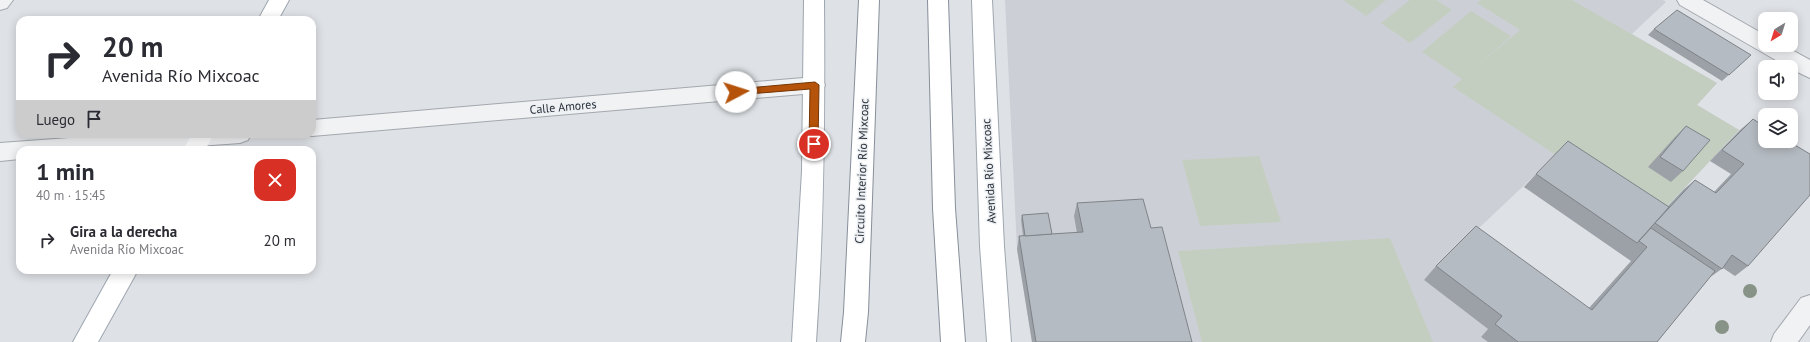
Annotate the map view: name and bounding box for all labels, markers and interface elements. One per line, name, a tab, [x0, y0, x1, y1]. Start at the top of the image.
north arrow	[1758, 12, 1798, 52]
map controls	[1758, 12, 1798, 148]
text: 20 m	[102, 28, 163, 65]
icon: right	[36, 32, 88, 84]
button: sound	[1758, 60, 1798, 100]
text: Avenida Río Mixcoac	[102, 64, 260, 87]
position arrow	[715, 71, 757, 113]
street label: Calle Amores	[529, 96, 597, 117]
street label: Circuito Interior Río Mixcoac	[851, 98, 872, 244]
icon: arrive	[83, 108, 105, 130]
button: layers	[1758, 108, 1798, 148]
text: Luego	[36, 110, 75, 129]
street label: Avenida Río Mixcoac	[978, 118, 999, 224]
pin	[797, 127, 831, 161]
icon: arrive	[803, 133, 825, 155]
text: 1 min	[36, 156, 95, 187]
button: close	[254, 159, 296, 201]
text: 40 m · 15:45	[36, 187, 106, 204]
text: Gira a la derecha	[70, 222, 177, 241]
icon: right	[36, 229, 58, 251]
text: 20 m	[263, 231, 296, 250]
text: Avenida Río Mixcoac	[70, 241, 184, 258]

